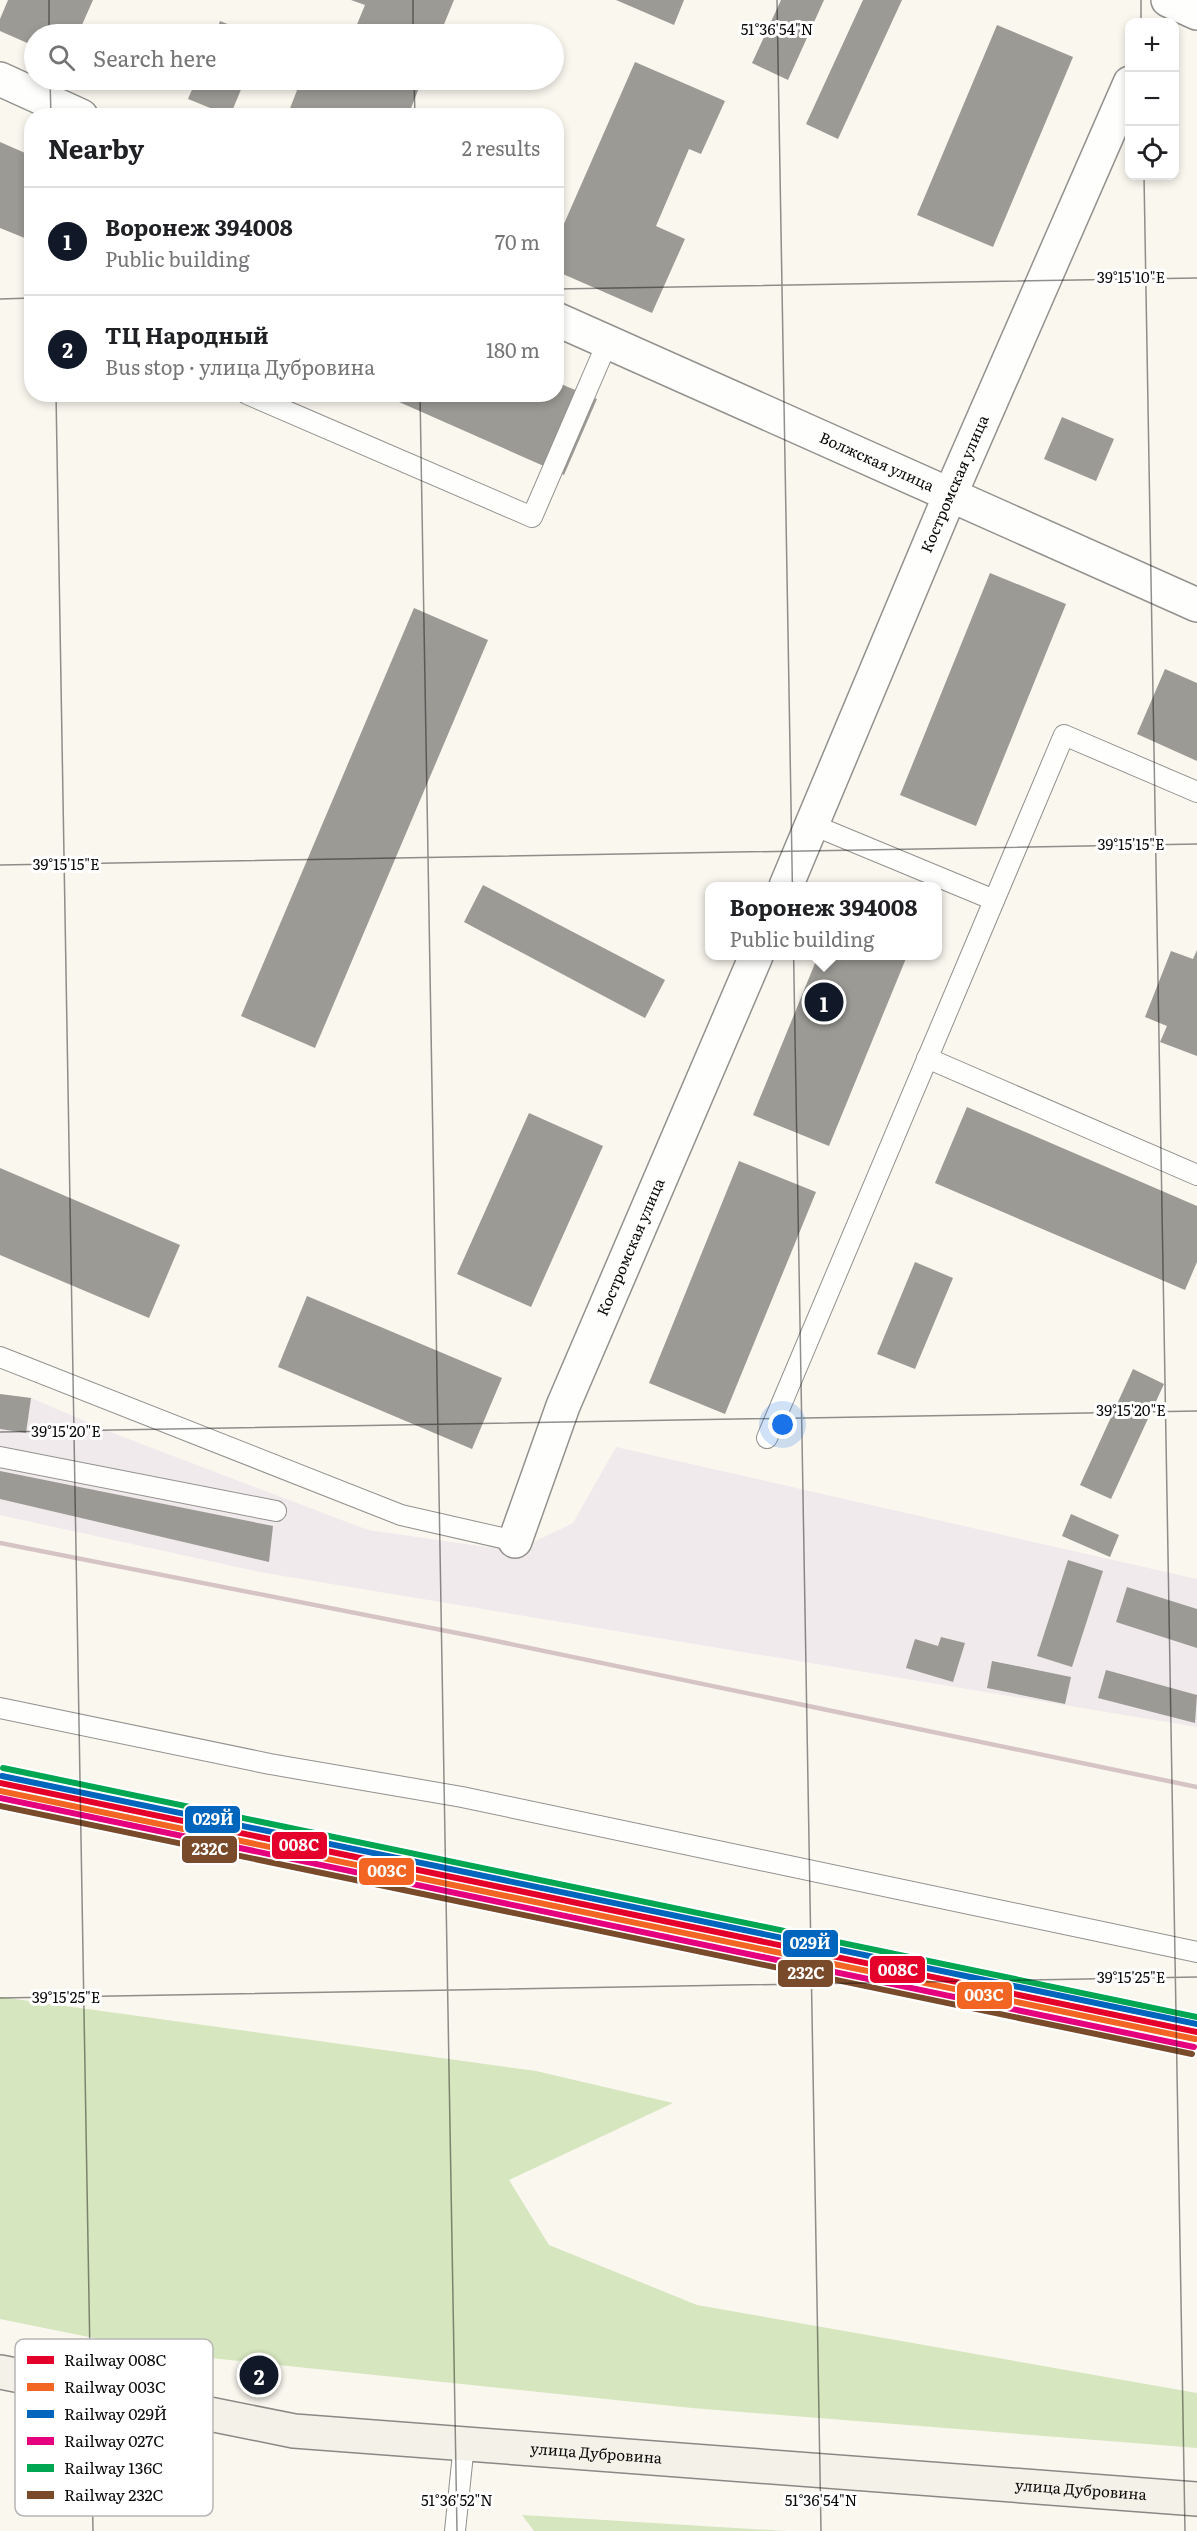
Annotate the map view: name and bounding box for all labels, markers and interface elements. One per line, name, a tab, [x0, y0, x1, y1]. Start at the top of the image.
text: 51°36'54"N	[741, 17, 813, 40]
map controls	[1125, 18, 1179, 180]
button: +	[1125, 18, 1179, 72]
search box	[24, 24, 564, 90]
icon: search	[45, 41, 78, 74]
text: Search here	[93, 41, 216, 74]
button: −	[1125, 72, 1179, 126]
button: locate	[1125, 126, 1179, 180]
text: Nearby	[48, 128, 144, 167]
text: 2 results	[462, 132, 540, 162]
text: Воронеж 394008	[105, 210, 293, 243]
text: 1	[63, 226, 72, 256]
text: 70 m	[495, 226, 540, 256]
text: Public building	[105, 243, 250, 273]
text: 39°15'10"E	[1097, 265, 1165, 288]
text: ТЦ Народный	[105, 318, 269, 351]
text: 2	[62, 334, 73, 364]
text: 180 m	[486, 334, 540, 364]
text: Bus stop · улица Дубровина	[105, 351, 375, 381]
street label: Костромская улица	[914, 410, 994, 556]
street label: Волжская улица	[816, 425, 939, 497]
text: 39°15'15"E	[1097, 832, 1165, 855]
text: 39°15'15"E	[32, 852, 100, 875]
popup	[705, 882, 942, 960]
text: Воронеж 394008	[730, 890, 917, 923]
text: Public building	[730, 923, 874, 953]
pin: 1	[804, 980, 844, 1024]
street label: Костромская улица	[590, 1173, 670, 1319]
text: 39°15'20"E	[1096, 1398, 1166, 1421]
your location	[768, 1410, 797, 1439]
text: 39°15'20"E	[31, 1419, 101, 1442]
line badge: 029Й	[184, 1805, 241, 1834]
text: 029Й	[192, 1806, 234, 1830]
line badge: 008С	[271, 1831, 328, 1860]
text: 008С	[279, 1832, 319, 1856]
line badge: 232C	[181, 1835, 238, 1864]
text: 232C	[191, 1836, 229, 1860]
line badge: 003С	[358, 1857, 415, 1886]
text: 003С	[367, 1858, 407, 1882]
line badge: 029Й	[782, 1929, 839, 1958]
text: 029Й	[789, 1930, 831, 1954]
line badge: 008С	[869, 1955, 926, 1984]
text: 008С	[878, 1957, 918, 1981]
line badge: 232C	[777, 1959, 834, 1988]
text: 232C	[787, 1960, 825, 1984]
text: 39°15'25"E	[1097, 1965, 1165, 1988]
line badge: 003С	[956, 1981, 1013, 2010]
text: 003С	[964, 1982, 1004, 2006]
text: 39°15'25"E	[32, 1985, 100, 2008]
legend	[15, 2339, 213, 2516]
text: Railway 008С	[64, 2347, 167, 2371]
pin: 2	[240, 2352, 278, 2398]
text: Railway 003С	[64, 2374, 166, 2398]
text: Railway 029Й	[64, 2401, 167, 2425]
text: Railway 027С	[64, 2428, 165, 2452]
street label: улица Дубровина	[530, 2436, 664, 2469]
text: Railway 136С	[64, 2455, 163, 2479]
street label: улица Дубровина	[1014, 2472, 1149, 2505]
text: Railway 232C	[64, 2482, 164, 2506]
text: 51°36'52"N	[421, 2488, 493, 2511]
text: 51°36'54"N	[785, 2488, 857, 2511]

